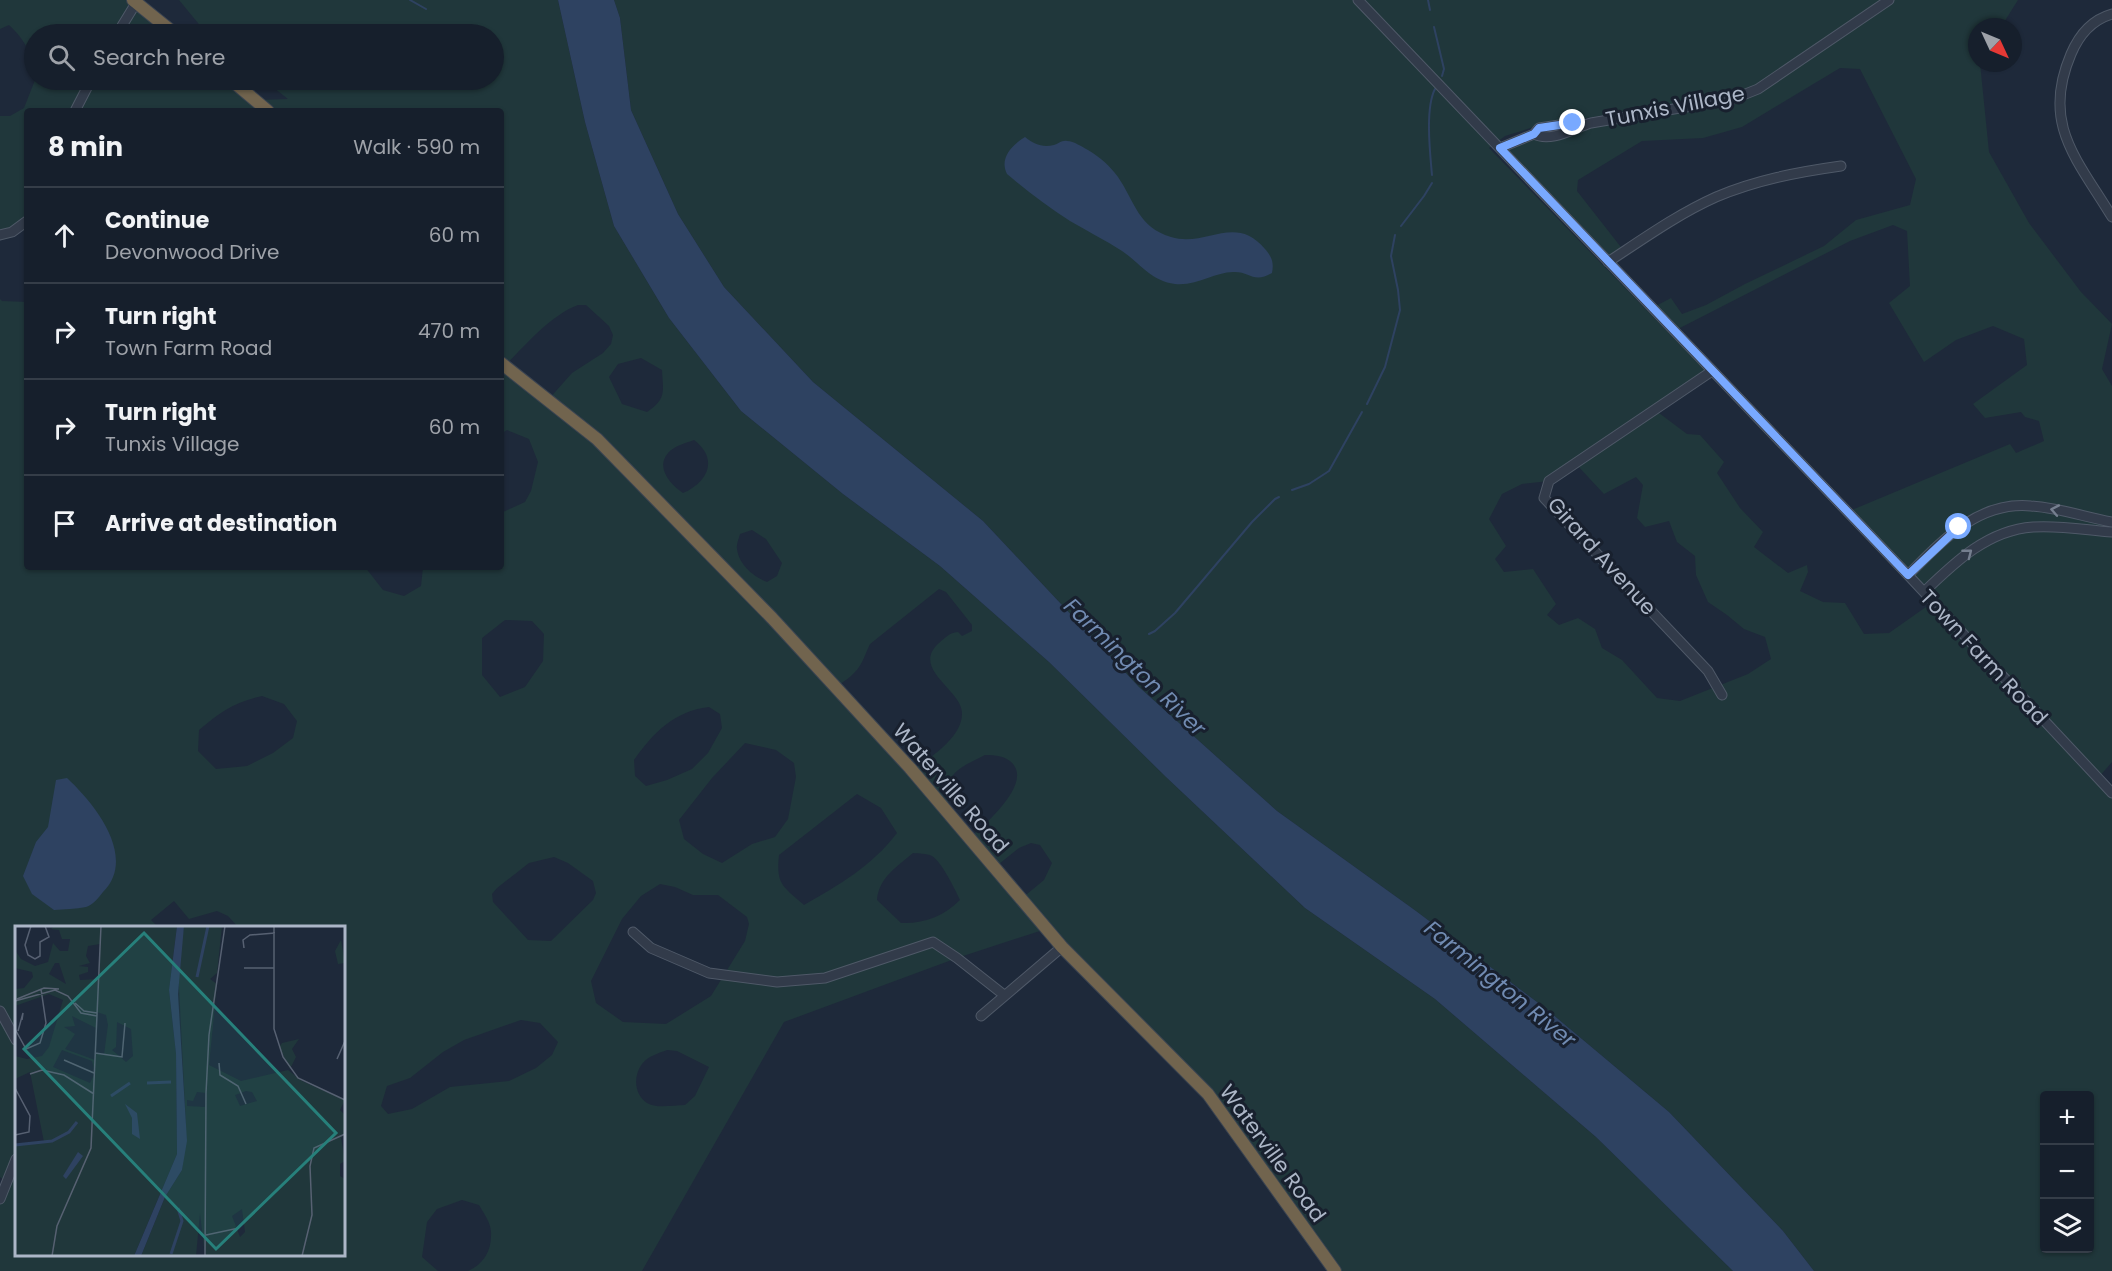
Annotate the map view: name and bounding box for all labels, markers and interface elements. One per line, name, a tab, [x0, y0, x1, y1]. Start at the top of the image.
north arrow	[1968, 18, 2022, 72]
search box	[24, 24, 504, 90]
icon: search	[45, 41, 78, 74]
text: Search here	[93, 42, 226, 73]
street label: Tunxis Village	[1603, 78, 1747, 134]
route end	[1559, 109, 1585, 135]
text: 8 min	[48, 129, 123, 165]
text: Walk · 590 m	[353, 133, 480, 161]
text: Continue	[105, 205, 209, 236]
icon: ahead	[48, 219, 81, 252]
text: 60 m	[429, 221, 480, 249]
text: Devonwood Drive	[105, 238, 279, 266]
text: Turn right	[105, 301, 216, 332]
icon: right	[48, 315, 81, 348]
text: 470 m	[418, 317, 480, 345]
text: Town Farm Road	[105, 334, 272, 362]
text: Turn right	[105, 397, 216, 428]
icon: right	[48, 411, 81, 444]
text: 60 m	[429, 413, 480, 441]
text: Tunxis Village	[105, 430, 239, 458]
street label: Girard Avenue	[1541, 491, 1663, 621]
one-way arrow	[2050, 504, 2060, 517]
icon: arrive	[48, 507, 81, 540]
text: Arrive at destination	[105, 508, 337, 539]
route start	[1945, 513, 1971, 539]
one-way arrow	[1961, 550, 1972, 561]
street label: Town Farm Road	[1914, 583, 2054, 731]
water label: Farmington River	[1057, 591, 1214, 744]
street label: Waterville Road	[886, 717, 1016, 859]
water label: Farmington River	[1418, 913, 1583, 1055]
inset map	[15, 926, 345, 1256]
street label: Waterville Road	[1213, 1078, 1333, 1228]
map controls	[2040, 1091, 2094, 1253]
button: +	[2040, 1091, 2094, 1145]
button: −	[2040, 1145, 2094, 1199]
button: layers	[2040, 1199, 2094, 1253]

